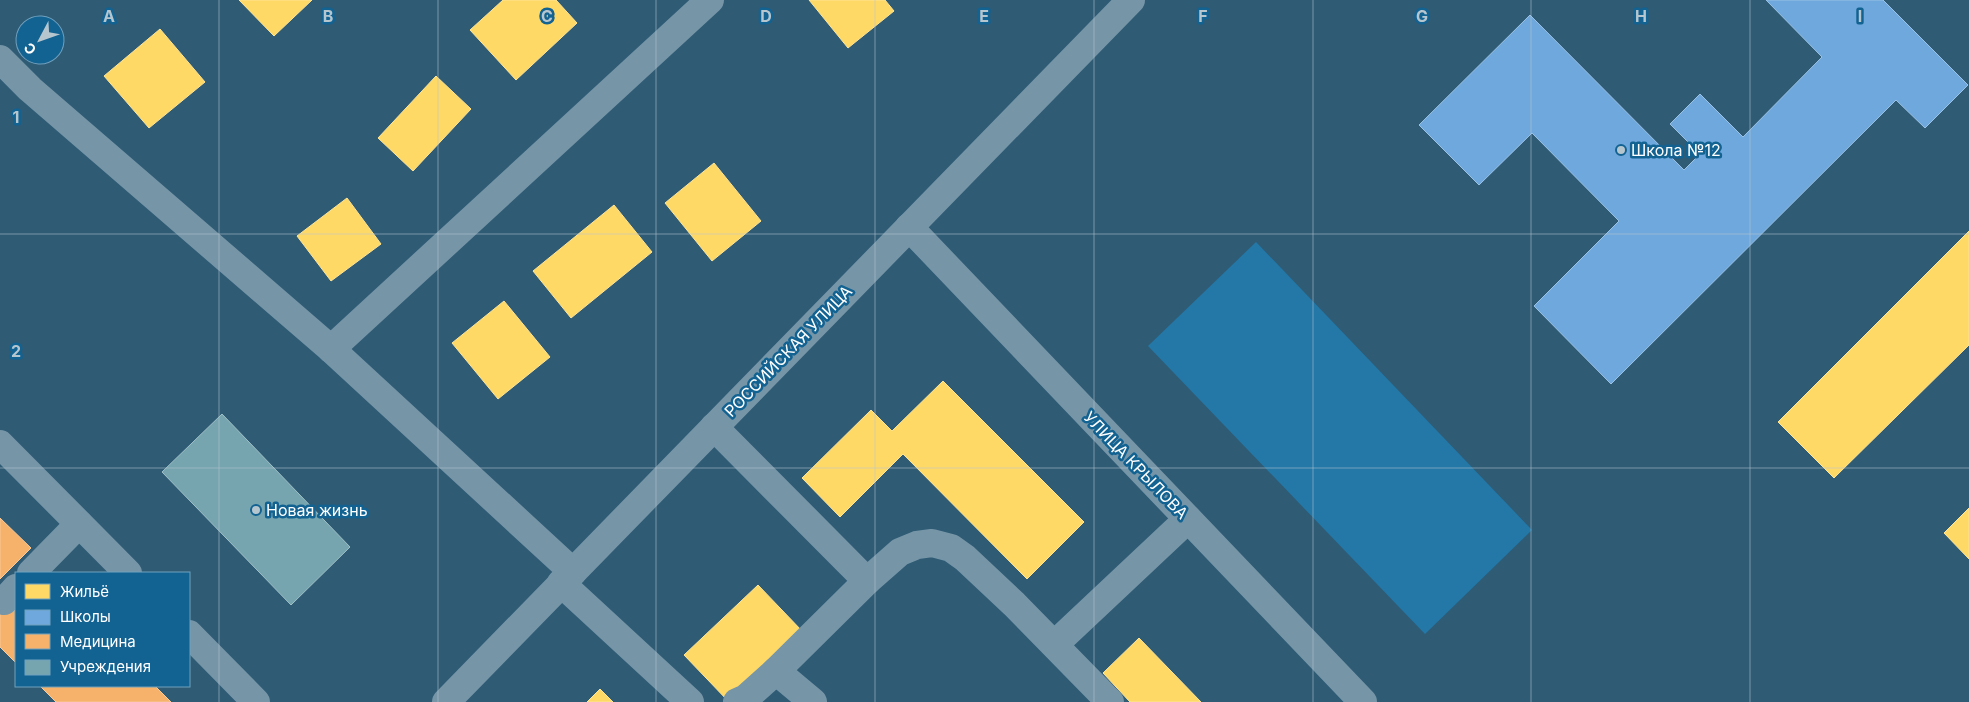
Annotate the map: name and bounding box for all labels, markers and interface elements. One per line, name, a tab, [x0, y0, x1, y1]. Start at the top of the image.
text: A	[103, 6, 115, 26]
text: B	[323, 6, 333, 26]
text: C	[541, 6, 553, 26]
text: D	[760, 6, 772, 26]
text: E	[979, 6, 989, 26]
text: F	[1198, 6, 1208, 26]
text: G	[1416, 6, 1428, 26]
text: H	[1635, 6, 1647, 26]
text: I	[1858, 6, 1862, 26]
north arrow	[15, 15, 65, 65]
text: С	[20, 39, 40, 58]
text: 1	[13, 107, 19, 127]
place label: Школа №12	[1631, 140, 1721, 160]
marker: Школа №12	[1615, 144, 1627, 156]
street label: РОССИЙСКАЯ УЛИЦА	[720, 281, 856, 421]
text: 2	[11, 341, 21, 361]
street label: УЛИЦА КРЫЛОВА	[1080, 407, 1192, 523]
place label: Новая жизнь	[266, 500, 368, 520]
marker: Новая жизнь	[250, 504, 262, 516]
legend	[15, 572, 190, 687]
text: Жильё	[60, 582, 109, 601]
text: Школы	[60, 607, 111, 626]
text: Медицина	[60, 632, 136, 651]
text: Учреждения	[60, 657, 151, 676]

